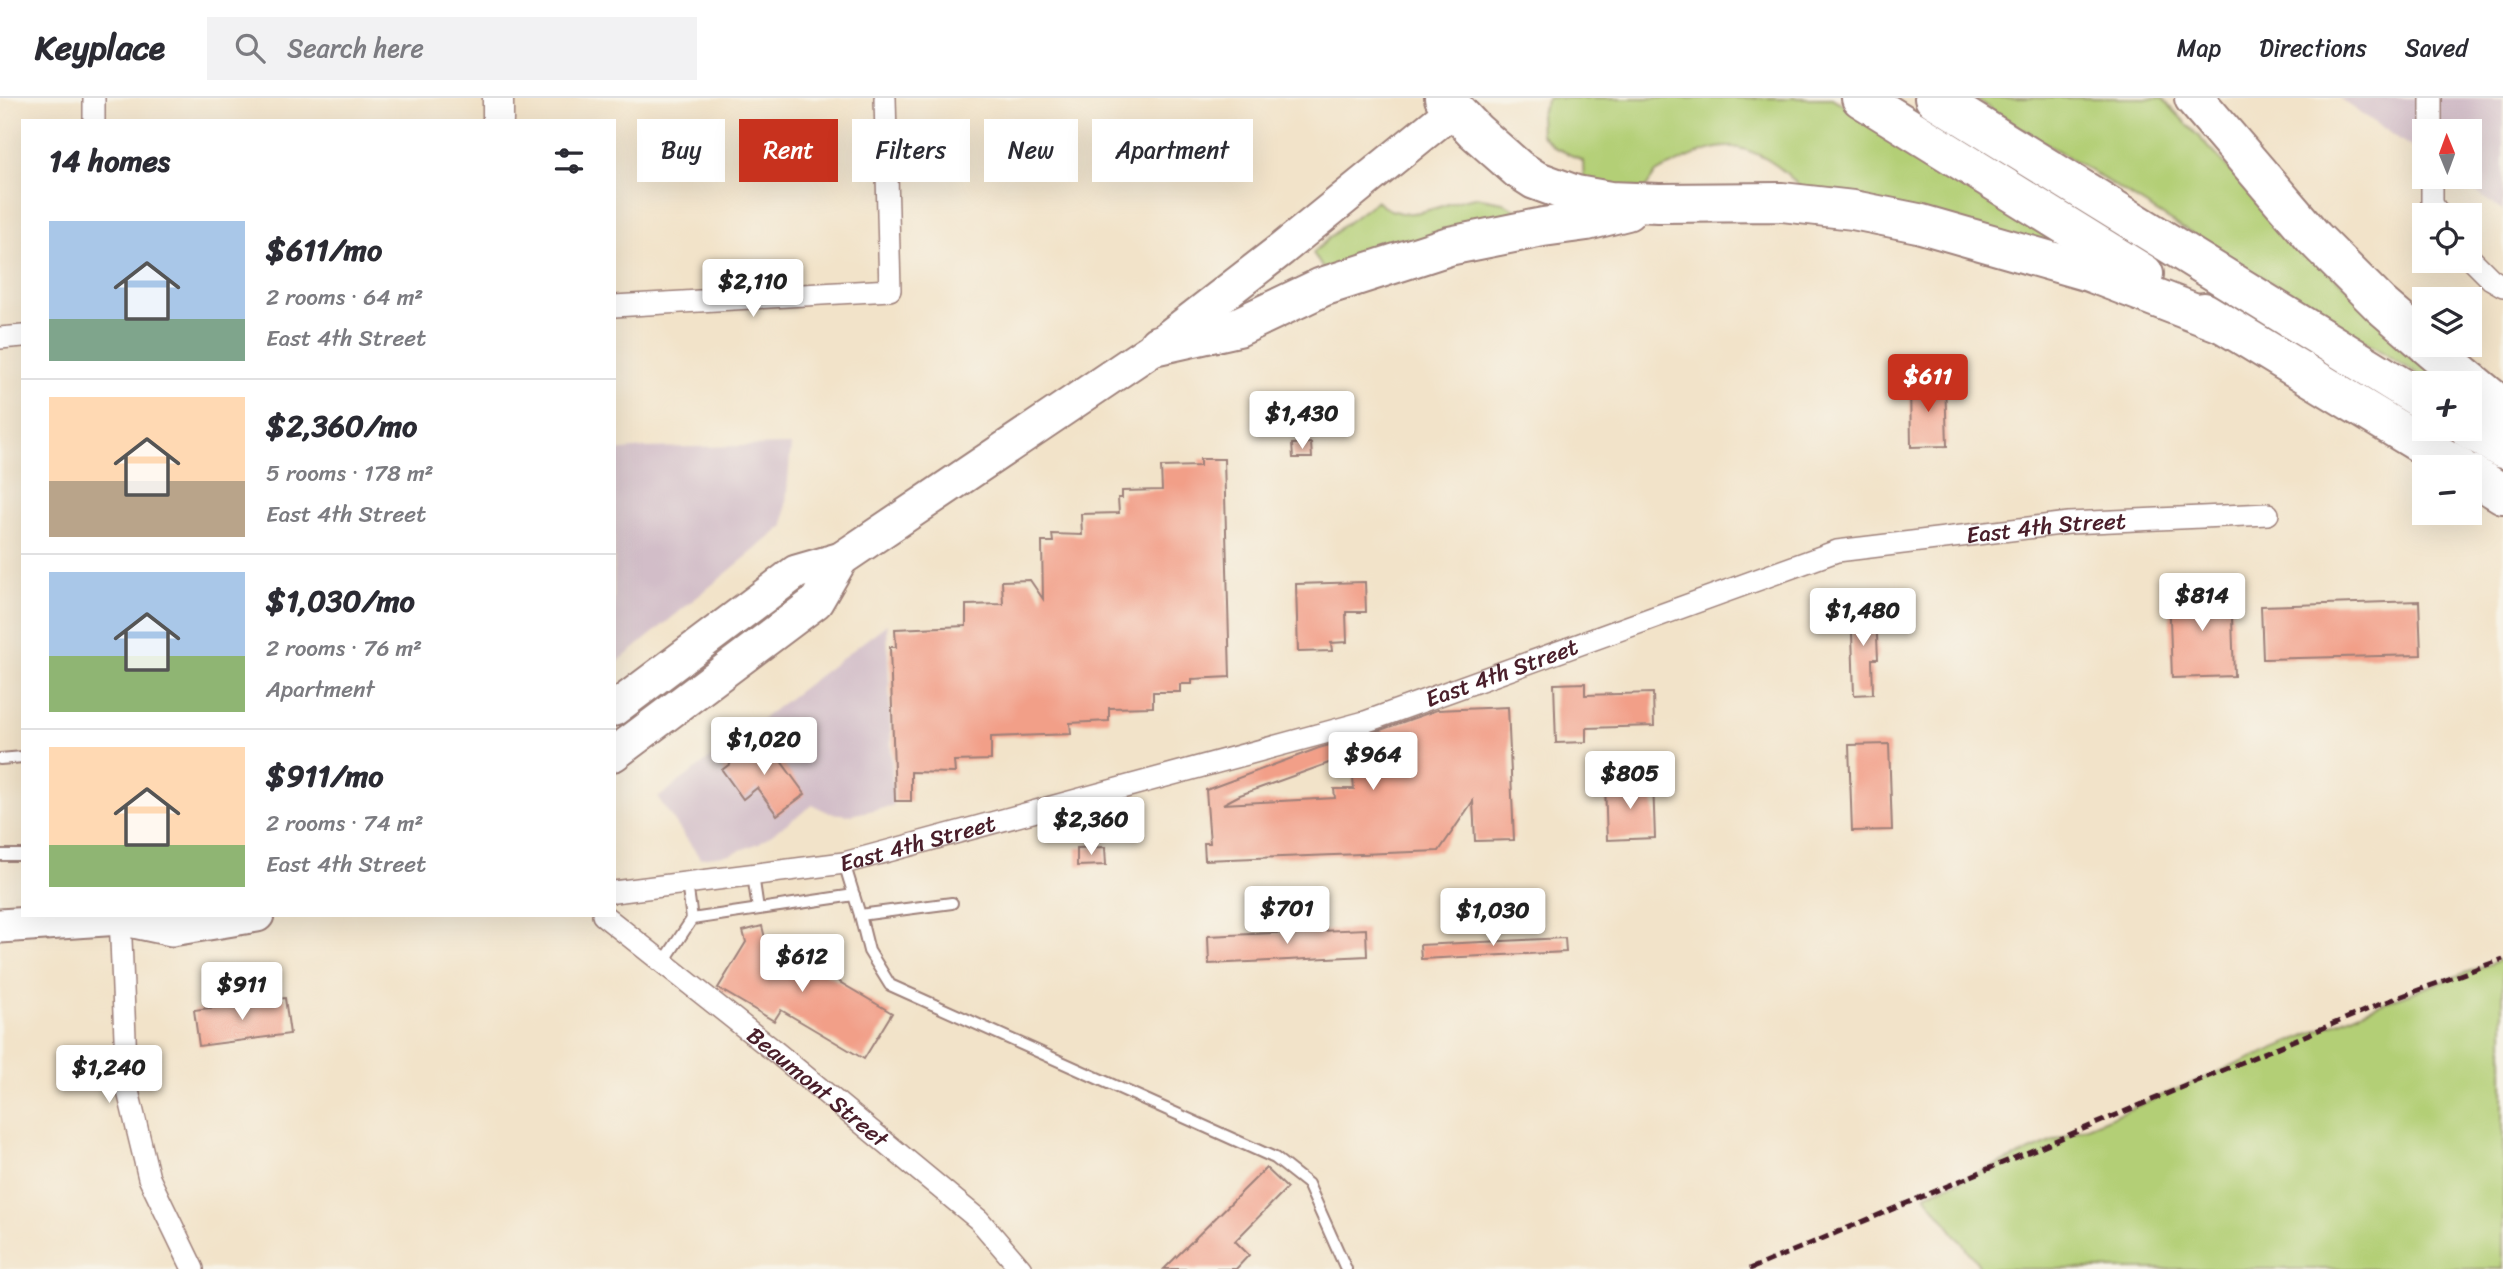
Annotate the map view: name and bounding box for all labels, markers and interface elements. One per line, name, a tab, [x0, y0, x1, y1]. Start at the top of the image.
search box	[207, 17, 697, 80]
text: Keyplace	[35, 19, 165, 77]
text: Search here	[287, 25, 424, 71]
text: Map	[2177, 27, 2221, 69]
text: Directions	[2259, 27, 2367, 69]
text: Saved	[2405, 27, 2468, 69]
icon: search	[231, 29, 269, 67]
chip: Buy	[637, 119, 725, 182]
chip: Rent	[739, 119, 838, 182]
chip: Filters	[852, 119, 970, 182]
chip: New	[984, 119, 1078, 182]
chip: Apartment	[1092, 119, 1253, 182]
north arrow	[2412, 119, 2482, 189]
map controls	[2412, 119, 2482, 525]
text: 14 homes	[49, 134, 170, 188]
icon: filters	[550, 142, 588, 180]
button: locate	[2412, 203, 2482, 273]
text: $611/mo	[266, 223, 382, 277]
icon: home	[105, 249, 189, 333]
pin: $2,110	[696, 260, 810, 319]
text: $2,110	[718, 261, 788, 302]
text: 2 rooms · 64 m²	[266, 277, 423, 318]
button: layers	[2412, 287, 2482, 357]
text: East 4th Street	[266, 318, 426, 359]
pin: $611	[1887, 354, 1969, 414]
text: $611	[1904, 356, 1952, 397]
button: +	[2412, 371, 2482, 441]
pin: $1,430	[1245, 392, 1359, 451]
text: $1,430	[1265, 393, 1339, 434]
text: $2,360/mo	[266, 399, 417, 453]
icon: home	[105, 425, 189, 509]
text: 5 rooms · 178 m²	[266, 453, 434, 494]
button: −	[2412, 455, 2482, 525]
text: East 4th Street	[266, 494, 426, 535]
street label: East 4th Street	[1964, 500, 2127, 556]
text: $1,030/mo	[266, 574, 415, 628]
pin: $814	[2161, 574, 2243, 633]
text: $814	[2175, 575, 2229, 616]
pin: $1,480	[1806, 588, 1920, 648]
text: $1,480	[1826, 590, 1900, 631]
icon: home	[105, 600, 189, 684]
street label: East 4th Street	[1419, 626, 1584, 719]
text: 2 rooms · 76 m²	[266, 628, 422, 669]
text: Apartment	[266, 669, 375, 710]
pin: $1,020	[707, 718, 821, 777]
text: $1,020	[727, 719, 801, 760]
pin: $964	[1332, 732, 1414, 792]
text: $964	[1344, 734, 1402, 775]
text: $911/mo	[266, 749, 384, 803]
pin: $805	[1589, 752, 1671, 811]
text: $805	[1601, 753, 1659, 794]
icon: home	[105, 775, 189, 859]
pin: $2,360	[1034, 798, 1148, 857]
text: $2,360	[1053, 799, 1129, 840]
street label: East 4th Street	[835, 802, 1000, 884]
text: 2 rooms · 74 m²	[266, 803, 423, 844]
text: East 4th Street	[266, 844, 426, 885]
pin: $701	[1246, 886, 1328, 946]
text: $701	[1260, 888, 1314, 929]
pin: $1,030	[1436, 888, 1550, 948]
text: $1,030	[1456, 890, 1530, 931]
pin: $612	[761, 934, 843, 994]
text: $612	[776, 936, 828, 977]
pin: $911	[201, 962, 283, 1022]
text: $911	[217, 964, 267, 1005]
street label: Beaumont Street	[738, 1016, 899, 1159]
pin: $1,240	[52, 1046, 166, 1105]
text: $1,240	[72, 1047, 146, 1088]

